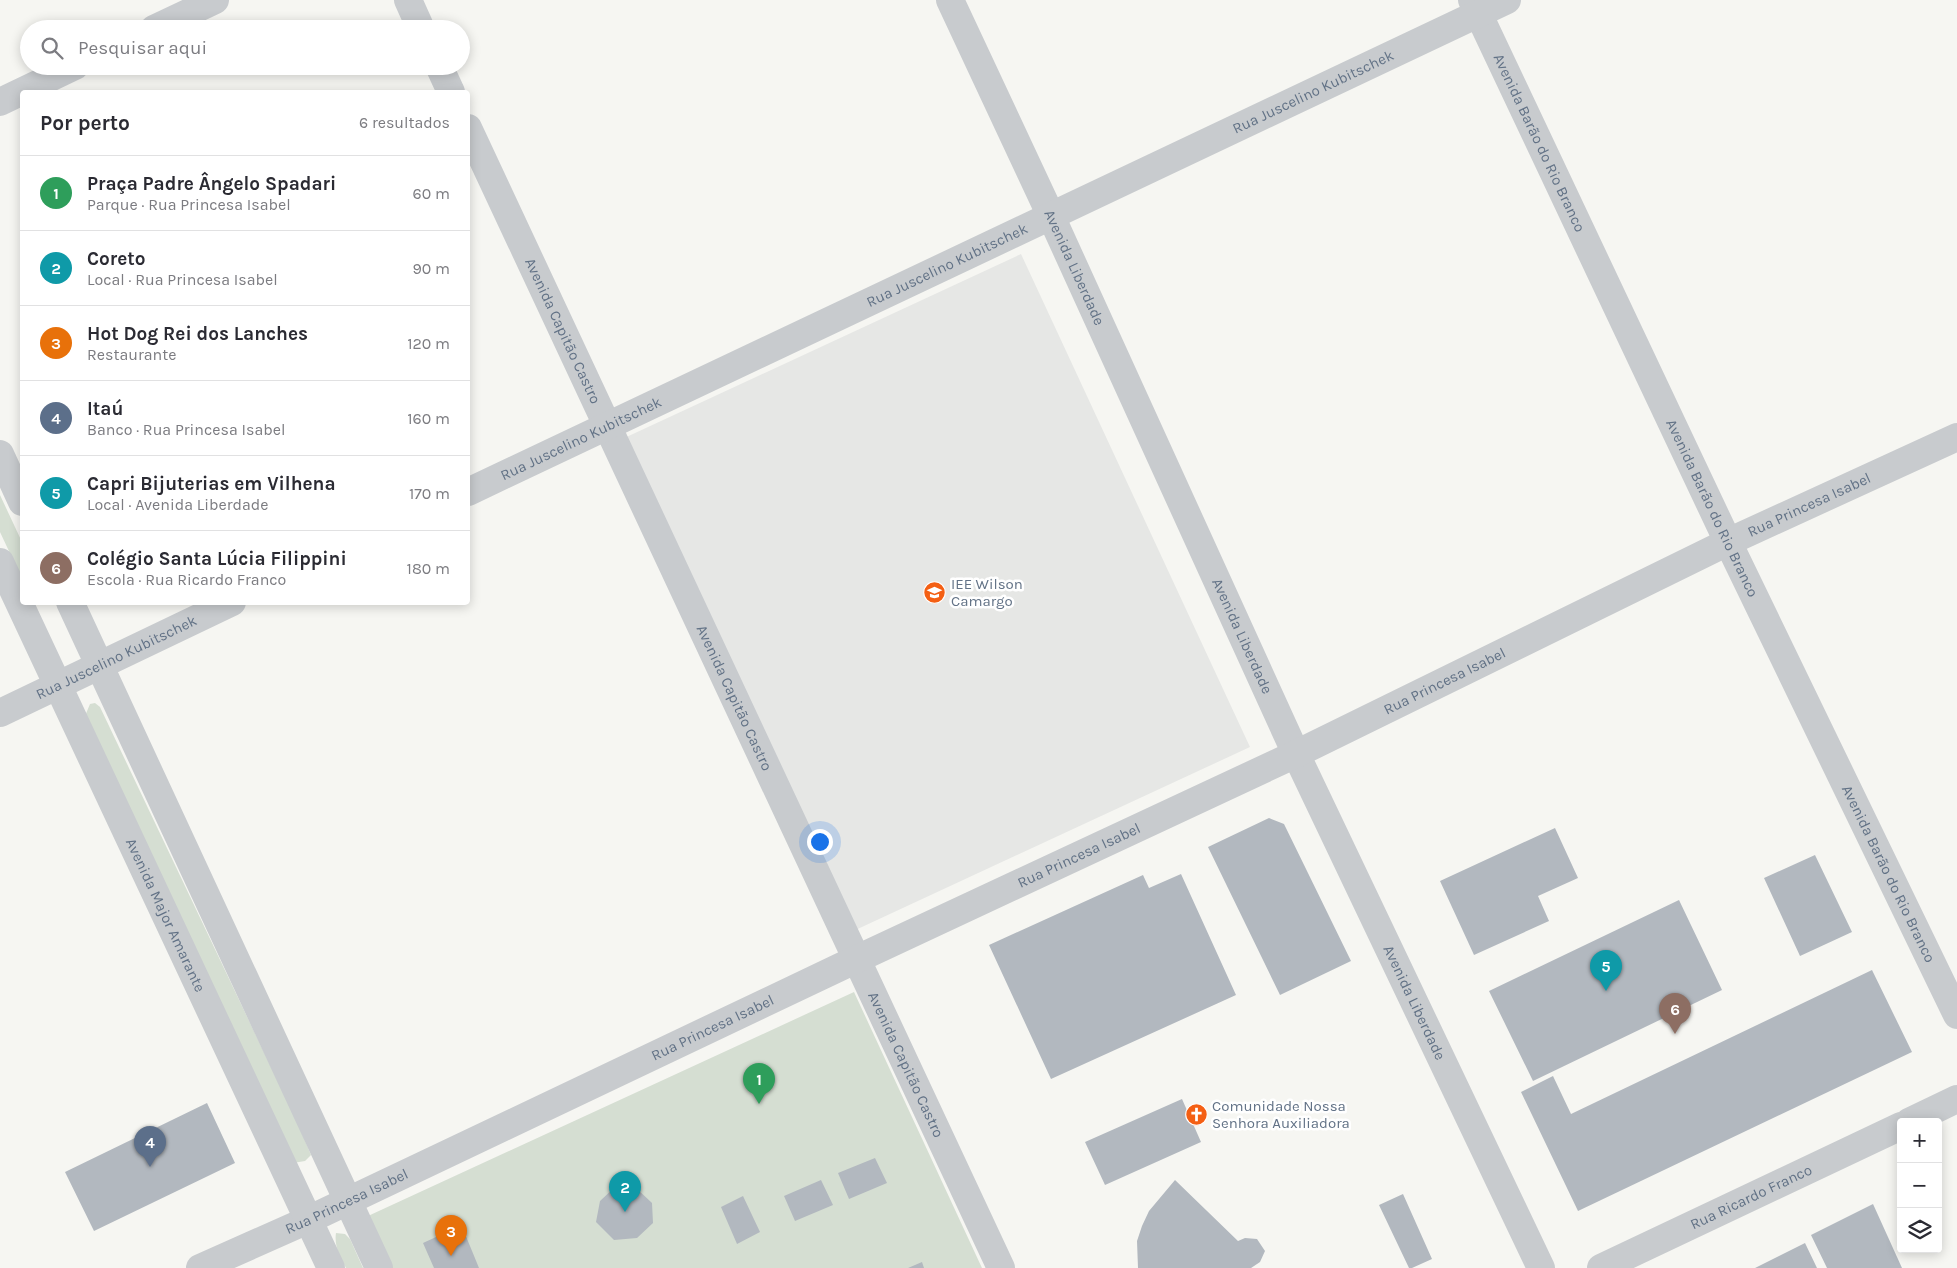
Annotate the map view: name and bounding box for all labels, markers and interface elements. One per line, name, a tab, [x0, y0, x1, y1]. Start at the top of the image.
search box	[20, 20, 470, 75]
icon: search	[38, 34, 66, 62]
text: Pesquisar aqui	[78, 37, 207, 59]
street label: Rua Juscelino Kubitschek	[1230, 46, 1397, 138]
street label: Avenida Barão do Rio Branco	[1490, 51, 1589, 235]
text: Por perto	[40, 111, 130, 135]
text: 6 resultados	[359, 113, 450, 132]
text: Praça Padre Ângelo Spadari	[87, 173, 336, 195]
text: 1	[53, 184, 59, 203]
text: 60 m	[413, 184, 450, 203]
text: Parque · Rua Princesa Isabel	[87, 195, 291, 214]
street label: Avenida Liberdade	[1040, 207, 1109, 328]
street label: Rua Juscelino Kubitschek	[864, 219, 1030, 311]
text: Coreto	[87, 248, 146, 270]
street label: Avenida Capitão Castro	[521, 255, 605, 407]
text: 2	[51, 259, 61, 278]
text: 90 m	[412, 259, 450, 278]
text: Local · Rua Princesa Isabel	[87, 270, 278, 289]
text: Hot Dog Rei dos Lanches	[87, 323, 308, 345]
text: 3	[51, 334, 61, 353]
text: 120 m	[407, 334, 450, 353]
text: Restaurante	[87, 345, 176, 364]
street label: Rua Juscelino Kubitschek	[497, 393, 664, 484]
text: Itaú	[87, 398, 123, 420]
text: 4	[51, 409, 61, 428]
text: 160 m	[407, 409, 450, 428]
street label: Avenida Barão do Rio Branco	[1662, 416, 1762, 600]
text: Banco · Rua Princesa Isabel	[87, 420, 285, 439]
street label: Rua Princesa Isabel	[1745, 469, 1874, 541]
text: Capri Bijuterias em Vilhena	[87, 473, 336, 495]
text: 5	[51, 484, 61, 503]
text: 170 m	[409, 484, 450, 503]
text: Local · Avenida Liberdade	[87, 495, 269, 514]
text: Colégio Santa Lúcia Filippini	[87, 548, 347, 570]
text: 6	[51, 559, 61, 578]
text: 180 m	[407, 559, 450, 578]
text: Escola · Rua Ricardo Franco	[87, 570, 286, 589]
place label: IEE Wilson Camargo	[951, 575, 1023, 610]
street label: Avenida Liberdade	[1208, 575, 1276, 697]
school or university icon: IEE Wilson Camargo	[923, 581, 947, 605]
street label: Rua Juscelino Kubitschek	[33, 611, 200, 703]
street label: Avenida Capitão Castro	[693, 622, 776, 774]
street label: Rua Princesa Isabel	[1381, 644, 1508, 719]
street label: Avenida Barão do Rio Branco	[1838, 782, 1939, 965]
street label: Rua Princesa Isabel	[1015, 819, 1143, 892]
your location	[807, 829, 833, 855]
street label: Avenida Major Amarante	[122, 835, 209, 995]
street label: Avenida Liberdade	[1379, 942, 1450, 1063]
pin: 5	[1590, 950, 1622, 991]
street label: Avenida Capitão Castro	[864, 989, 948, 1140]
street label: Rua Princesa Isabel	[648, 991, 777, 1065]
pin: 6	[1659, 993, 1691, 1034]
pin: 1	[743, 1063, 775, 1104]
place label: Comunidade Nossa Senhora Auxiliadora	[1212, 1097, 1350, 1132]
church icon: Comunidade Nossa Senhora Auxiliadora	[1184, 1103, 1208, 1127]
map controls	[1897, 1118, 1942, 1253]
button: +	[1897, 1118, 1942, 1163]
pin: 4	[134, 1126, 166, 1167]
street label: Rua Ricardo Franco	[1687, 1161, 1815, 1233]
button: −	[1897, 1163, 1942, 1208]
street label: Rua Princesa Isabel	[282, 1165, 411, 1238]
pin: 2	[609, 1171, 641, 1212]
button: layers	[1897, 1208, 1942, 1253]
pin: 3	[435, 1215, 467, 1256]

